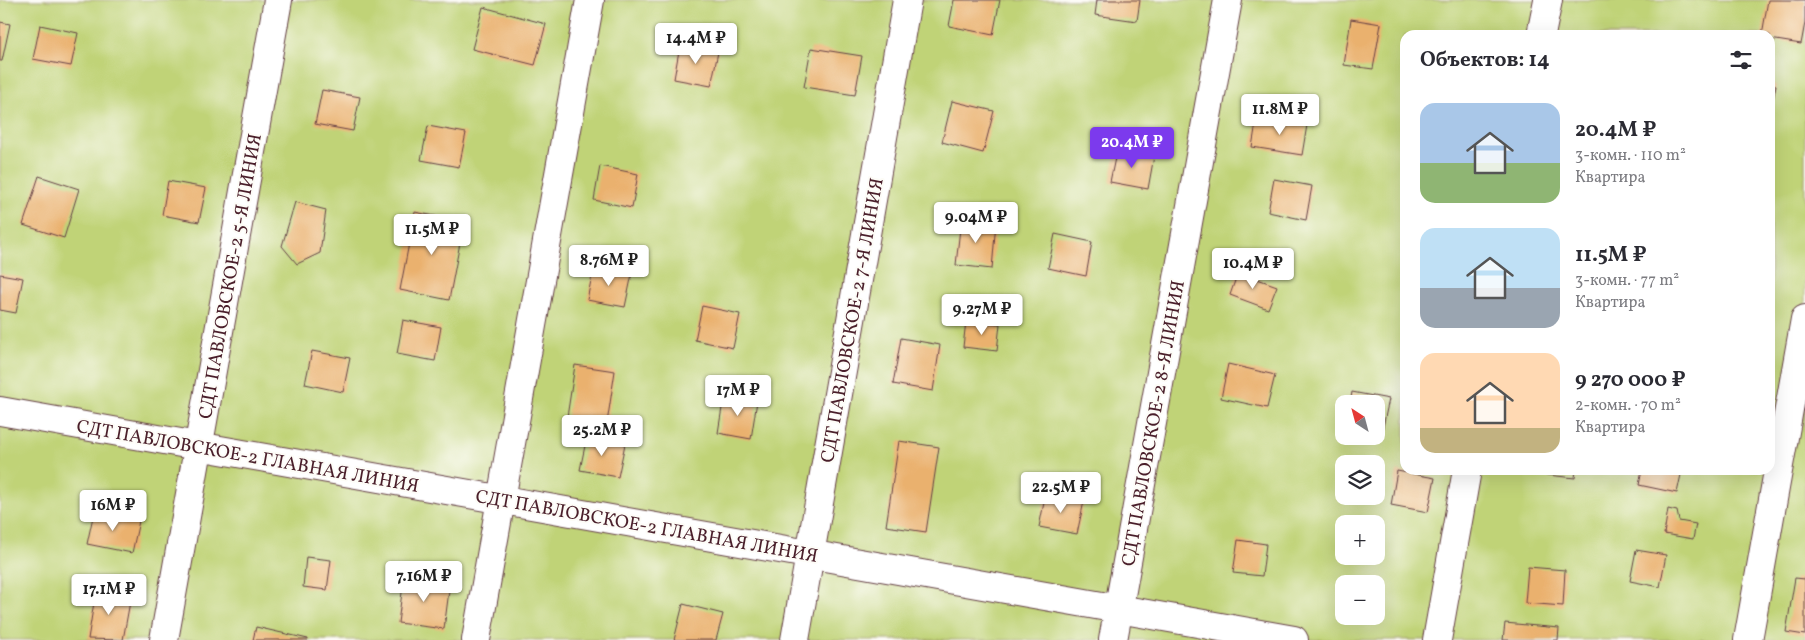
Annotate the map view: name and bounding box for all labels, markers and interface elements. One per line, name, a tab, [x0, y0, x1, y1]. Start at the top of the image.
pin: 14.4M ₽	[650, 22, 742, 65]
text: 14.4M ₽	[666, 28, 726, 50]
text: Объектов: 14	[1420, 46, 1550, 75]
icon: filters	[1727, 46, 1755, 74]
pin: 11.8M ₽	[1234, 94, 1326, 136]
text: 11.8M ₽	[1252, 99, 1308, 121]
text: 20.4M ₽	[1575, 116, 1656, 145]
icon: home	[1460, 123, 1520, 183]
pin: 20.4M ₽	[1086, 126, 1178, 169]
street label: СДТ ПАВЛОВСКОЕ-2 5-Я ЛИНИЯ	[193, 132, 269, 421]
text: 20.4M ₽	[1101, 132, 1163, 154]
text: 3-комн. · 110 m²	[1575, 145, 1686, 167]
text: Квартира	[1575, 167, 1645, 189]
street label: СДТ ПАВЛОВСКОЕ-2 7-Я ЛИНИЯ	[815, 176, 891, 465]
pin: 9.04M ₽	[930, 202, 1022, 244]
text: 9.04M ₽	[945, 207, 1007, 229]
pin: 11.5M ₽	[386, 214, 478, 256]
text: 11.5M ₽	[405, 219, 459, 241]
text: 11.5M ₽	[1575, 241, 1647, 270]
pin: 8.76M ₽	[563, 244, 655, 287]
pin: 10.4M ₽	[1207, 248, 1299, 290]
icon: home	[1460, 248, 1520, 308]
text: 8.76M ₽	[580, 250, 638, 272]
text: 10.4M ₽	[1223, 253, 1283, 275]
text: 3-комн. · 77 m²	[1575, 270, 1679, 292]
street label: СДТ ПАВЛОВСКОЕ-2 8-Я ЛИНИЯ	[1116, 278, 1192, 568]
text: Квартира	[1575, 292, 1645, 314]
pin: 9.27M ₽	[936, 294, 1028, 336]
text: 9.27M ₽	[953, 299, 1011, 321]
text: 9 270 000 ₽	[1575, 366, 1686, 395]
icon: home	[1460, 373, 1520, 433]
pin: 17M ₽	[703, 374, 773, 417]
text: 17M ₽	[716, 380, 760, 402]
north arrow	[1335, 395, 1385, 445]
map controls	[1335, 395, 1385, 625]
text: 2-комн. · 70 m²	[1575, 395, 1681, 417]
street label: СДТ ПАВЛОВСКОЕ-2 ГЛАВНАЯ ЛИНИЯ	[74, 414, 421, 500]
pin: 25.2M ₽	[556, 414, 648, 457]
text: Квартира	[1575, 417, 1645, 439]
text: 25.2M ₽	[573, 420, 631, 442]
button: layers	[1335, 455, 1385, 505]
pin: 22.5M ₽	[1015, 472, 1107, 514]
text: 22.5M ₽	[1032, 477, 1090, 499]
street label: СДТ ПАВЛОВСКОЕ-2 ГЛАВНАЯ ЛИНИЯ	[473, 484, 820, 570]
pin: 16M ₽	[78, 490, 148, 532]
text: 16M ₽	[91, 495, 135, 517]
button: +	[1335, 515, 1385, 565]
pin: 7.16M ₽	[378, 560, 470, 603]
text: 7.16M ₽	[396, 566, 452, 588]
pin: 17.1M ₽	[63, 574, 155, 616]
button: −	[1335, 575, 1385, 625]
text: 17.1M ₽	[82, 579, 136, 601]

